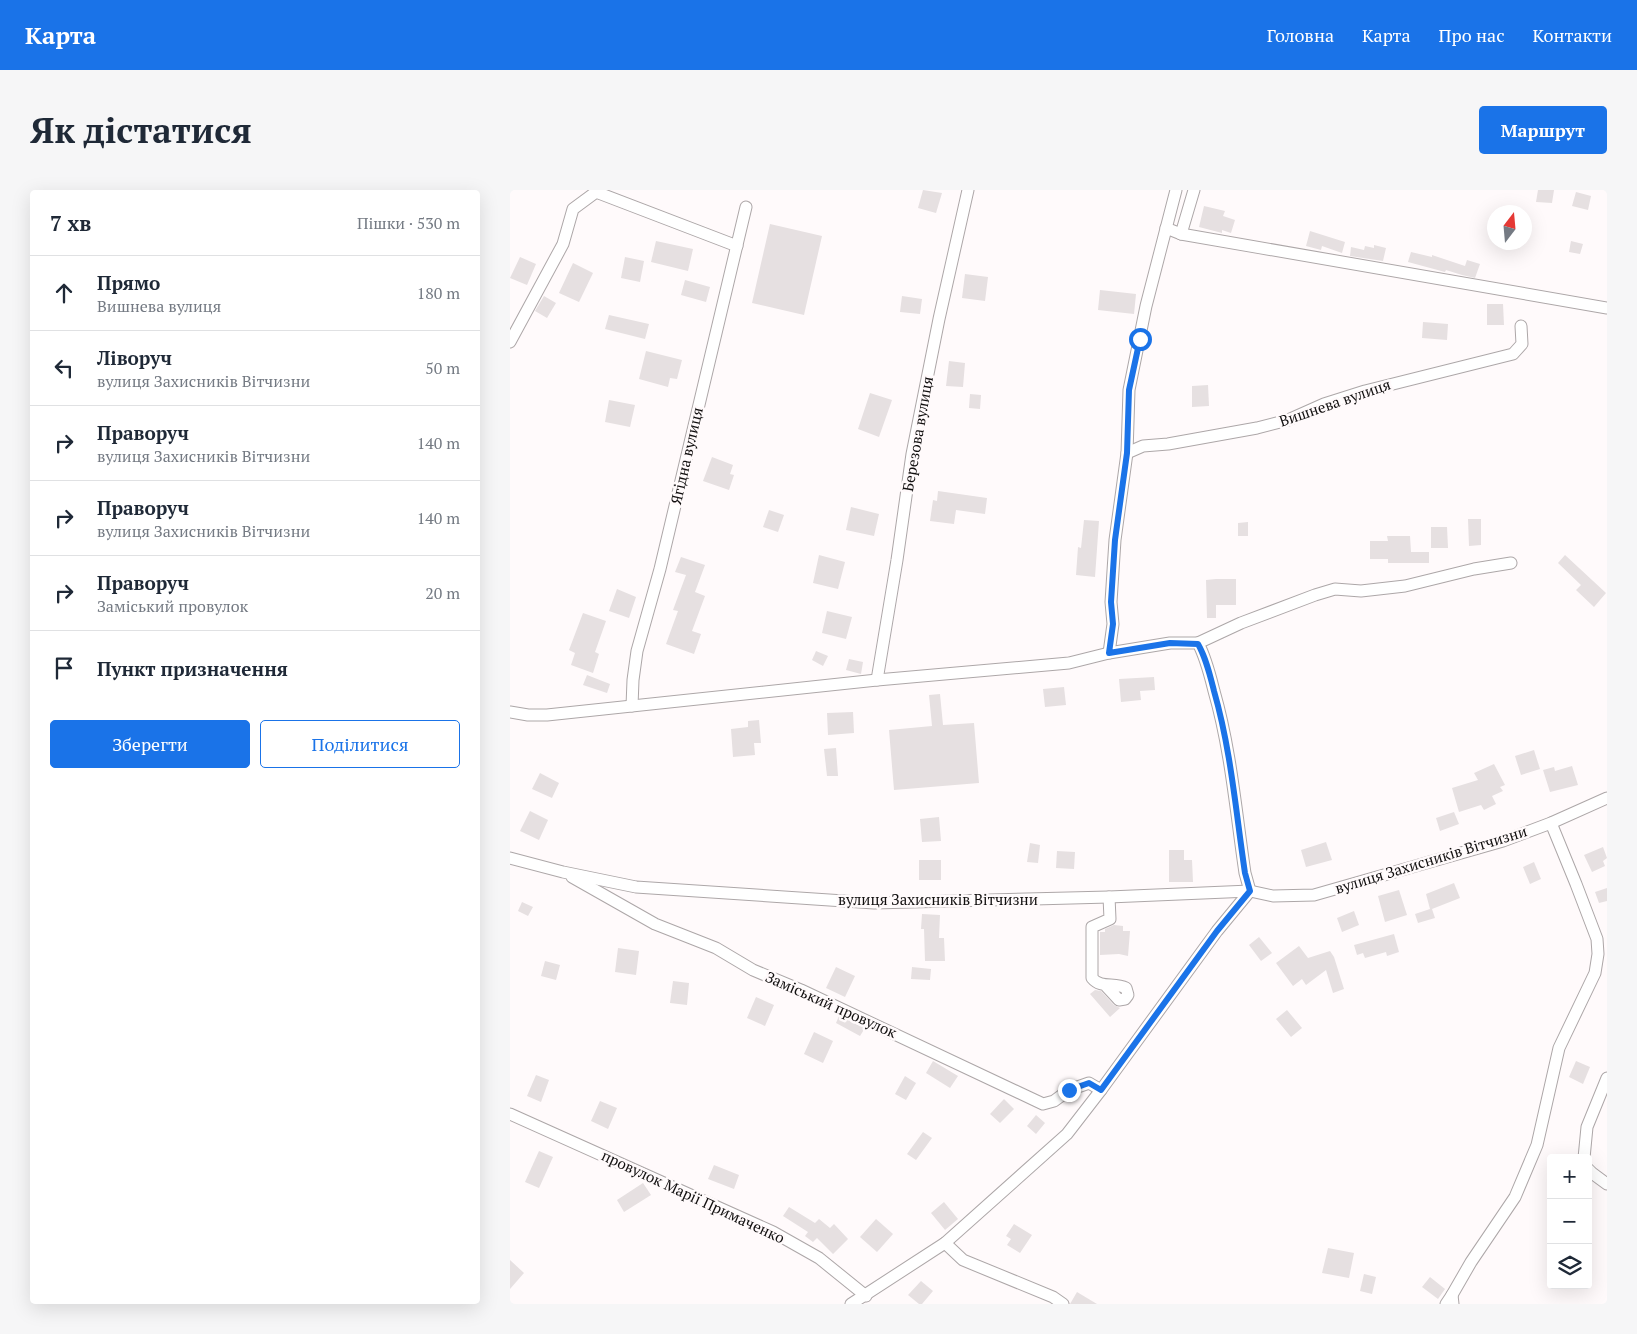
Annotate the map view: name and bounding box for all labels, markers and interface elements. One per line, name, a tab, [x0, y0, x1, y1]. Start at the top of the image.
text: Карта	[25, 19, 96, 51]
text: Головна	[1267, 23, 1334, 47]
text: Карта	[1362, 23, 1411, 47]
text: Про нас	[1439, 23, 1505, 47]
text: Контакти	[1533, 23, 1612, 47]
button: Маршрут	[1479, 106, 1607, 154]
text: Як дістатися	[30, 107, 252, 153]
north arrow	[1487, 205, 1532, 250]
text: 7 хв	[50, 209, 91, 237]
text: Пішки · 530 m	[357, 212, 460, 234]
text: Прямо	[97, 270, 160, 295]
icon: ahead	[50, 279, 78, 307]
text: 180 m	[417, 282, 460, 304]
text: Вишнева вулиця	[97, 295, 221, 317]
route start	[1129, 328, 1152, 351]
text: Ліворуч	[97, 345, 172, 370]
icon: left	[50, 354, 78, 382]
text: 50 m	[425, 357, 460, 379]
text: вулиця Захисників Вітчизни	[97, 370, 310, 392]
street label: Вишнева вулиця	[1276, 374, 1393, 430]
street label: Березова вулиця	[897, 375, 937, 493]
street label: Ягідна вулиця	[665, 405, 707, 506]
text: Праворуч	[97, 420, 189, 445]
icon: right	[50, 429, 78, 457]
text: 140 m	[417, 432, 460, 454]
text: вулиця Захисників Вітчизни	[97, 445, 310, 467]
text: Праворуч	[97, 495, 189, 520]
icon: right	[50, 504, 78, 532]
text: 140 m	[417, 507, 460, 529]
text: вулиця Захисників Вітчизни	[97, 520, 310, 542]
text: Праворуч	[97, 570, 189, 595]
icon: right	[50, 579, 78, 607]
text: 20 m	[425, 582, 460, 604]
text: Заміський провулок	[97, 595, 248, 617]
icon: arrive	[50, 654, 78, 682]
text: Пункт призначення	[97, 656, 288, 681]
button: Зберегти	[50, 720, 250, 768]
button: Поділитися	[260, 720, 460, 768]
street label: вулиця Захисників Вітчизни	[1332, 820, 1529, 898]
street label: вулиця Захисників Вітчизни	[838, 889, 1038, 909]
street label: Заміський провулок	[763, 966, 901, 1042]
route end	[1058, 1079, 1081, 1102]
street label: провулок Марії Примаченко	[599, 1145, 788, 1247]
map controls	[1547, 1154, 1592, 1289]
button: +	[1547, 1154, 1592, 1199]
button: −	[1547, 1199, 1592, 1244]
button: layers	[1547, 1244, 1592, 1289]

